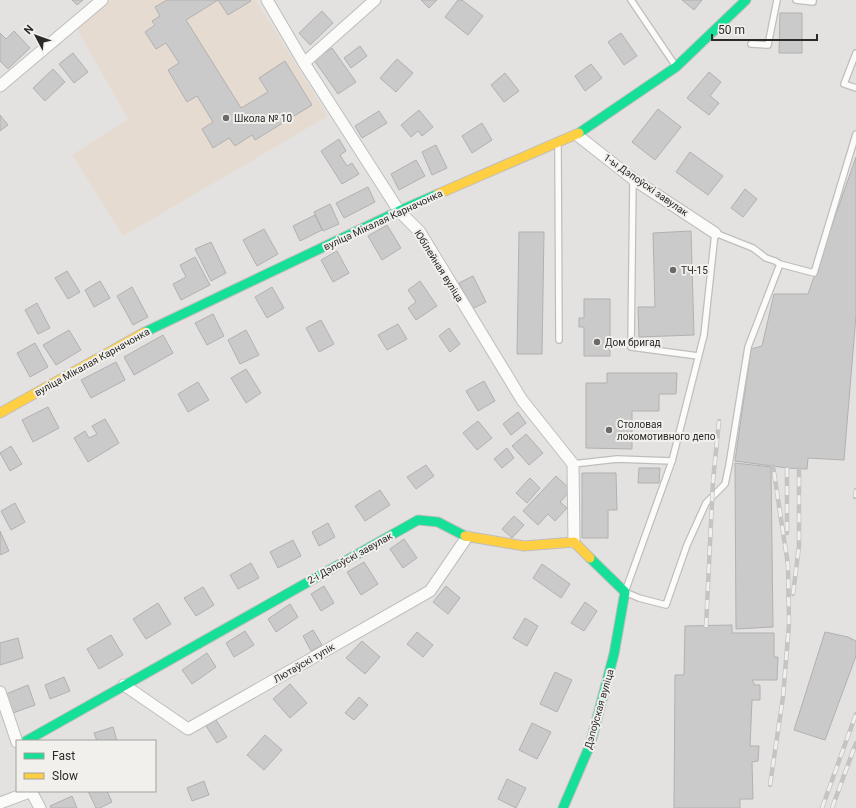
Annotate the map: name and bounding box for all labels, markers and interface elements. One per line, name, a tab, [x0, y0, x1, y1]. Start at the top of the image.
north arrow	[16, 16, 56, 56]
scale bar	[712, 16, 817, 42]
text: N	[21, 22, 36, 37]
text: 50 m	[718, 23, 745, 37]
marker: Школа № 10	[221, 113, 231, 123]
place label: Школа № 10	[234, 113, 292, 124]
street label: 1-ы Дэпоўскі завулак	[602, 152, 691, 219]
street label: вуліца Мікалая Карначонка	[322, 188, 444, 252]
street label: Юбілейная вуліца	[412, 228, 466, 304]
marker: ТЧ-15	[668, 265, 678, 275]
place label: ТЧ-15	[681, 265, 708, 276]
street label: вуліца Мікалая Карначонка	[33, 326, 151, 398]
marker: Дом бригад	[592, 337, 602, 347]
place label: Дом бригад	[605, 337, 661, 348]
place label: Столовая локомотивного депо	[617, 419, 716, 442]
marker: Столовая локомотивного депо	[604, 425, 614, 435]
street label: 2-і Дэпоўскі завулак	[306, 530, 395, 586]
street label: Лютаўскі тупік	[271, 641, 337, 685]
street label: Дэпоўская вуліца	[582, 668, 616, 750]
legend	[16, 740, 156, 792]
text: Fast	[52, 749, 75, 763]
text: Slow	[52, 769, 78, 783]

